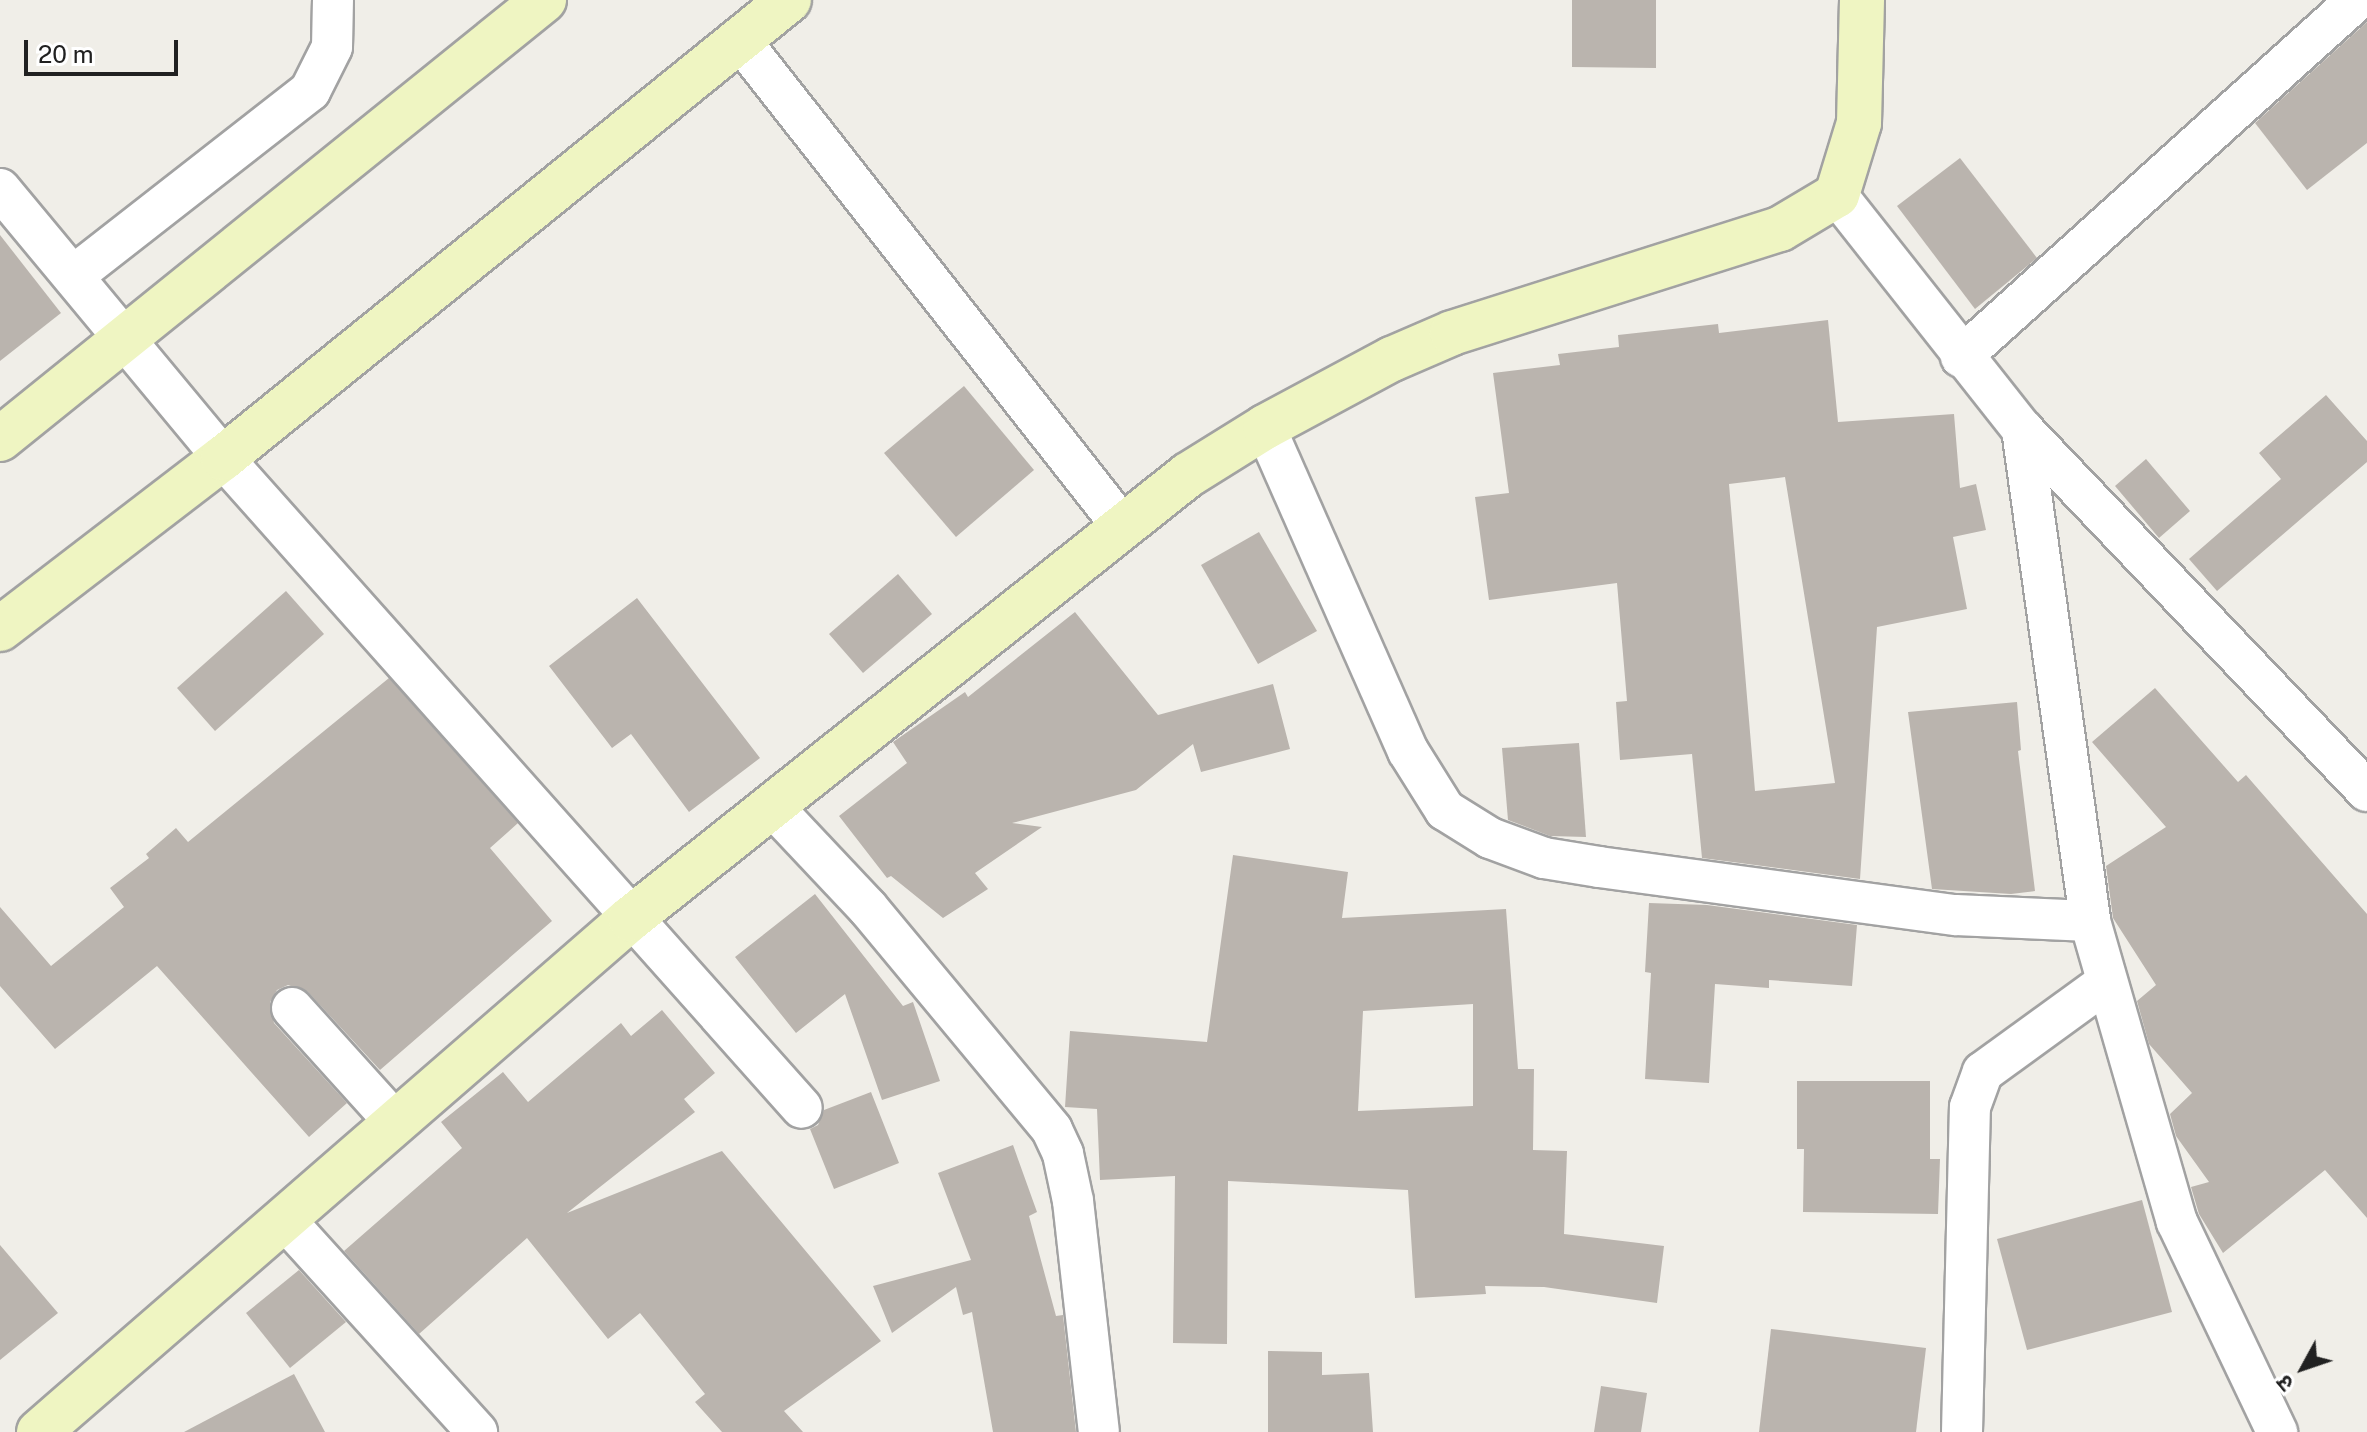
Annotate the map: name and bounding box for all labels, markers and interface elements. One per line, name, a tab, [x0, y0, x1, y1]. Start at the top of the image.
scale bar	[28, 24, 182, 74]
text: 20 m	[38, 40, 94, 68]
north arrow	[2263, 1328, 2343, 1408]
text: उ	[2271, 1370, 2299, 1397]

